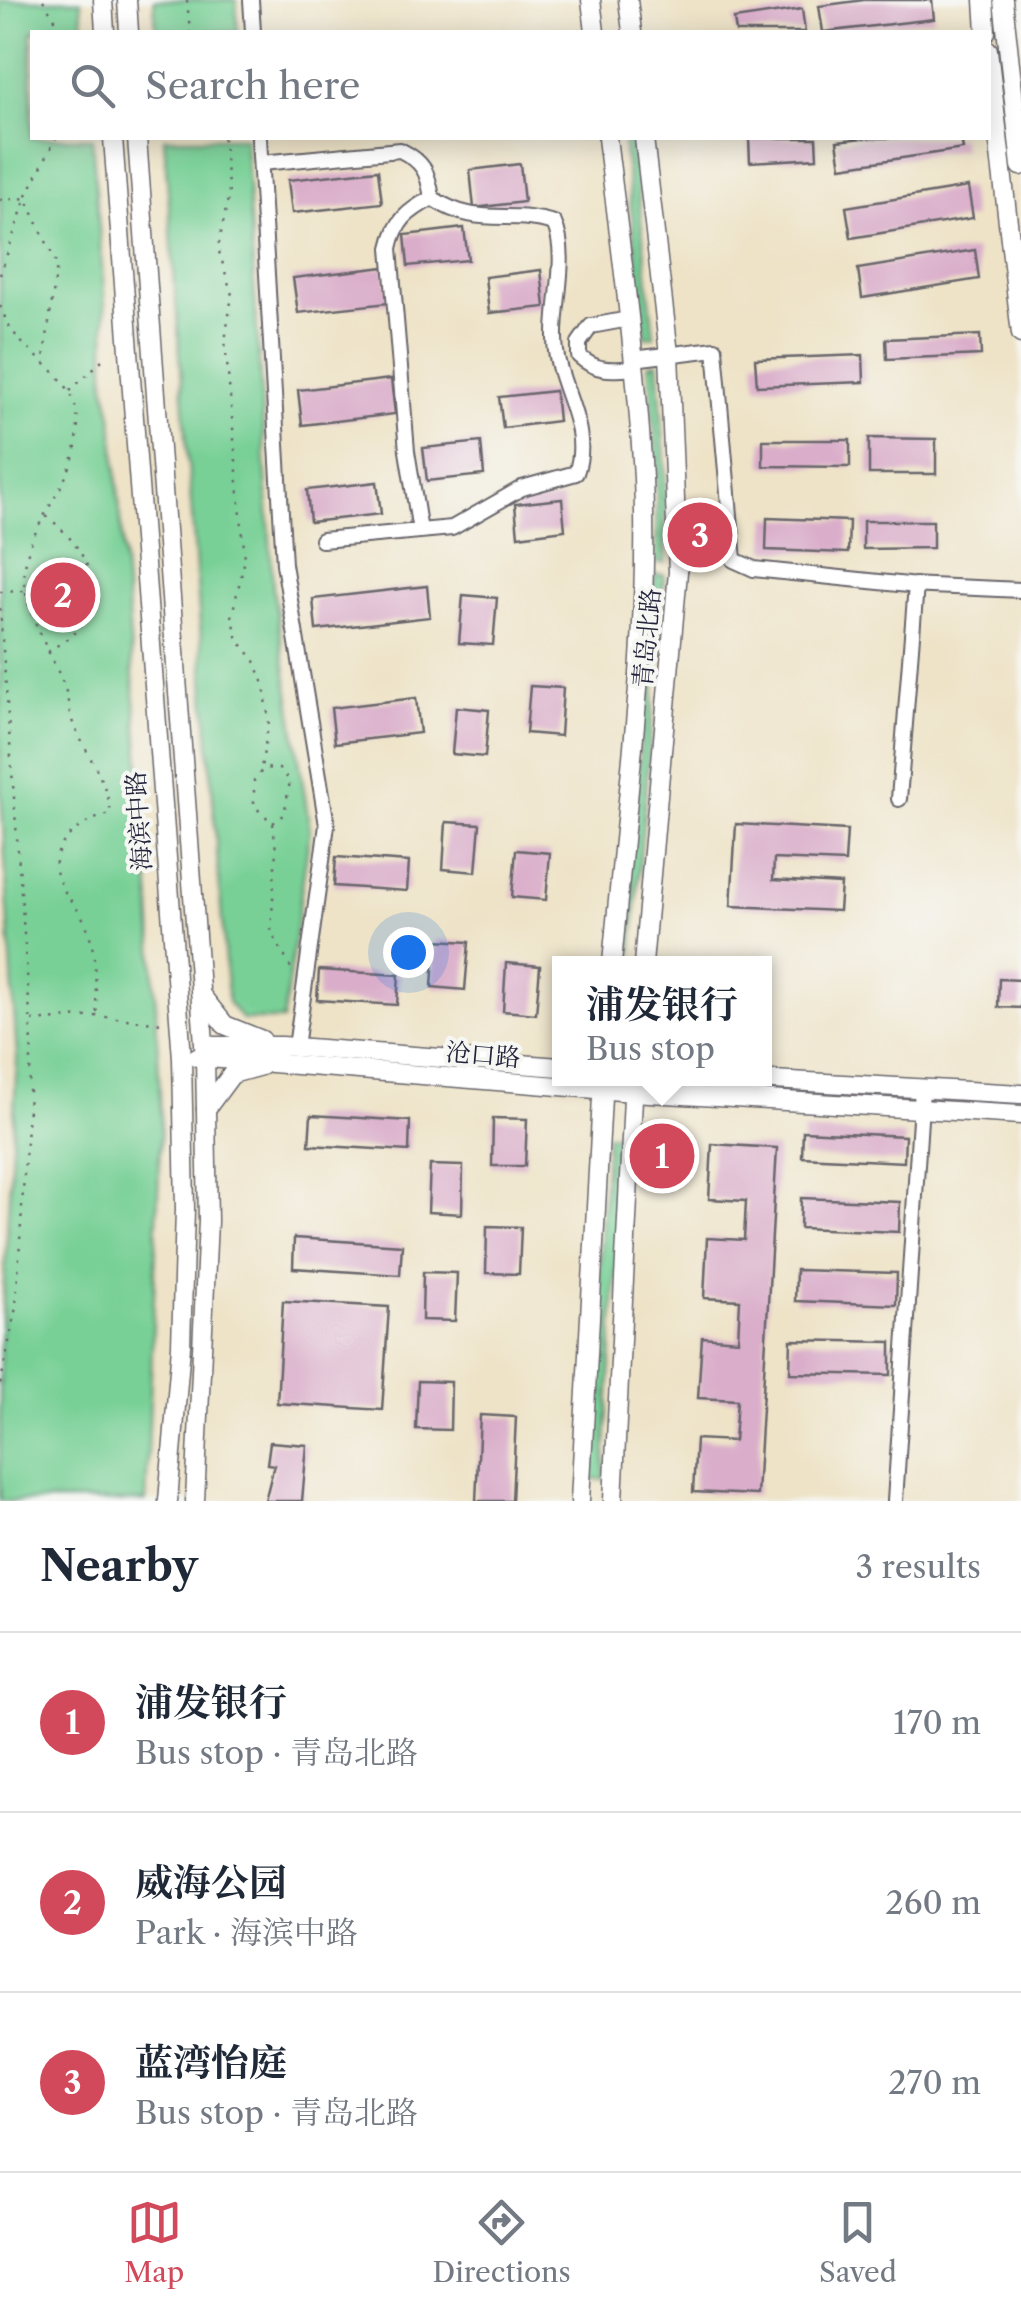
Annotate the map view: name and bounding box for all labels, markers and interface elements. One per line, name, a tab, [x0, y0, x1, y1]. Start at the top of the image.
search box	[30, 30, 991, 140]
icon: search	[65, 58, 120, 113]
text: Search here	[145, 62, 360, 109]
pin: 3	[668, 498, 732, 572]
pin: 2	[30, 558, 96, 632]
street label: 青岛北路	[627, 587, 667, 689]
street label: 海滨中路	[120, 770, 158, 872]
your location	[383, 927, 434, 978]
popup	[552, 956, 772, 1086]
text: 浦发银行	[586, 981, 738, 1028]
text: Bus stop	[586, 1029, 715, 1068]
street label: 沧口路	[444, 1036, 522, 1074]
pin: 1	[630, 1118, 694, 1194]
text: Nearby	[40, 1540, 198, 1592]
text: 3 results	[855, 1547, 981, 1586]
text: 浦发银行	[135, 1679, 287, 1726]
text: 1	[65, 1703, 80, 1742]
text: 170 m	[893, 1703, 981, 1742]
text: Bus stop · 青岛北路	[135, 1733, 418, 1772]
text: 威海公园	[135, 1859, 287, 1906]
text: 2	[63, 1883, 82, 1922]
text: 260 m	[885, 1883, 981, 1922]
text: Park · 海滨中路	[135, 1913, 358, 1952]
text: 蓝湾怡庭	[135, 2039, 287, 2086]
text: 3	[63, 2063, 82, 2102]
text: 270 m	[888, 2063, 981, 2102]
text: Bus stop · 青岛北路	[135, 2093, 418, 2132]
tab: Map	[124, 2195, 184, 2289]
tab: Directions	[432, 2195, 571, 2289]
tab: Saved	[819, 2195, 897, 2289]

